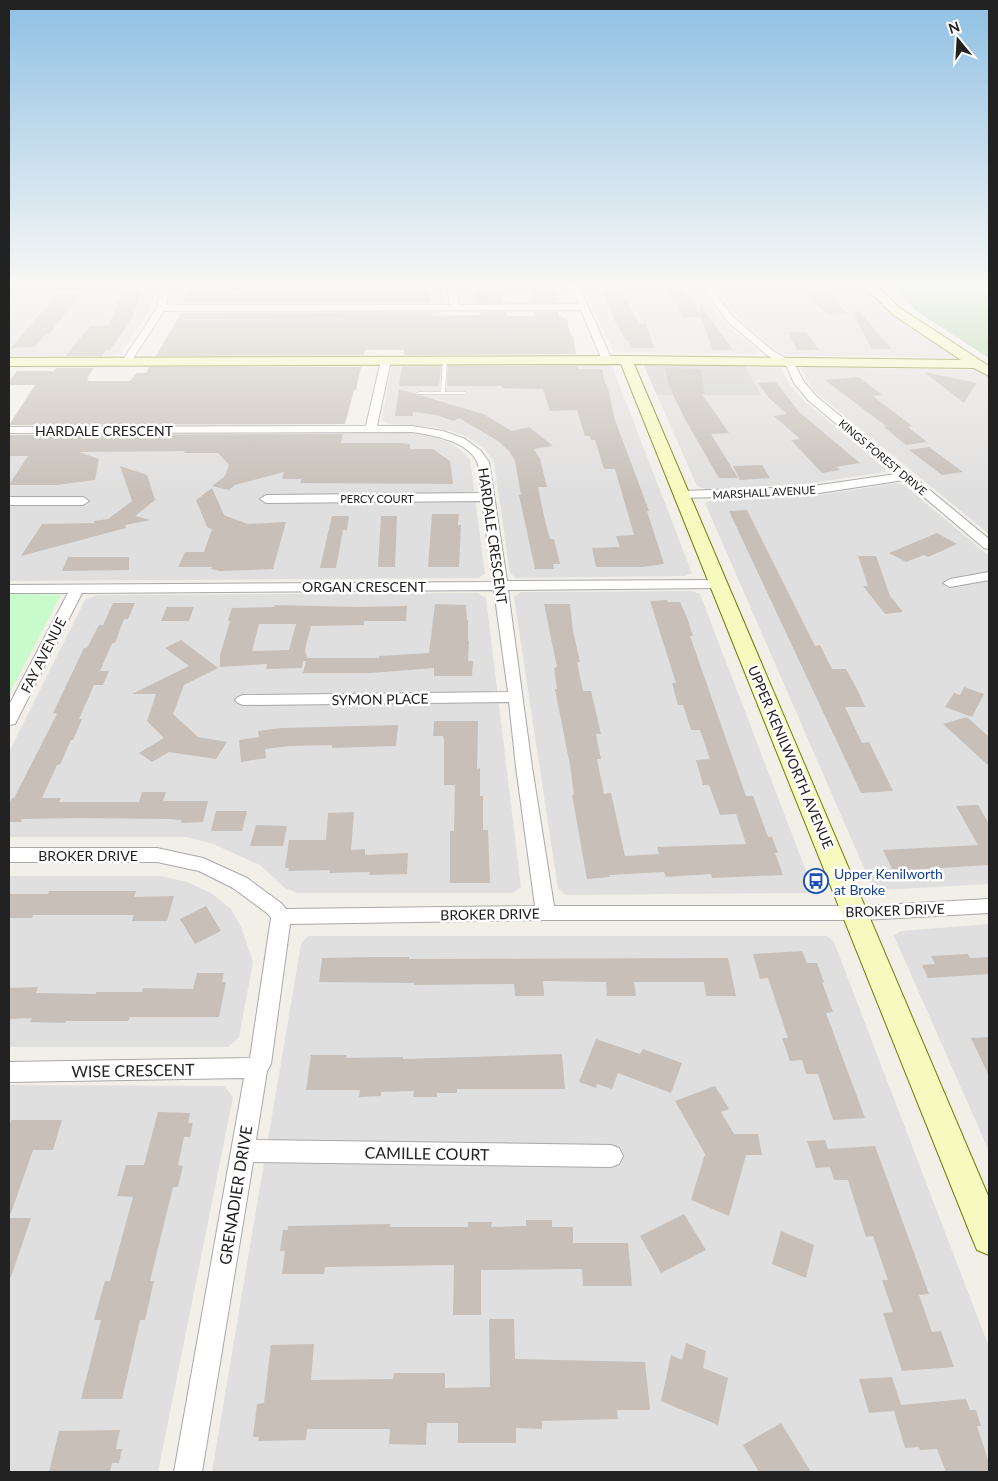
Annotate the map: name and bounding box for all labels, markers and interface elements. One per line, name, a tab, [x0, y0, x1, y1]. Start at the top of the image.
north arrow	[933, 15, 983, 65]
text: N	[946, 17, 962, 37]
street label: KINGS FOREST DRIVE	[836, 416, 930, 498]
street label: HARDALE CRESCENT	[35, 422, 174, 439]
street label: HARDALE CRESCENT	[475, 467, 511, 606]
street label: MARSHALL AVENUE	[712, 483, 816, 501]
street label: PERCY COURT	[340, 492, 414, 505]
street label: ORGAN CRESCENT	[302, 578, 427, 595]
street label: FAY AVENUE	[17, 614, 69, 696]
street label: UPPER KENILWORTH AVENUE	[745, 663, 837, 851]
street label: SYMON PLACE	[331, 690, 429, 708]
street label: BROKER DRIVE	[38, 847, 138, 864]
place label: Upper Kenilworth at Broke	[834, 865, 943, 898]
bus stop icon: Upper Kenilworth at Broke	[803, 868, 829, 894]
street label: BROKER DRIVE	[845, 900, 945, 920]
street label: BROKER DRIVE	[440, 905, 540, 923]
street label: WISE CRESCENT	[71, 1059, 195, 1081]
street label: GRENADIER DRIVE	[215, 1124, 255, 1266]
street label: CAMILLE COURT	[364, 1142, 490, 1164]

